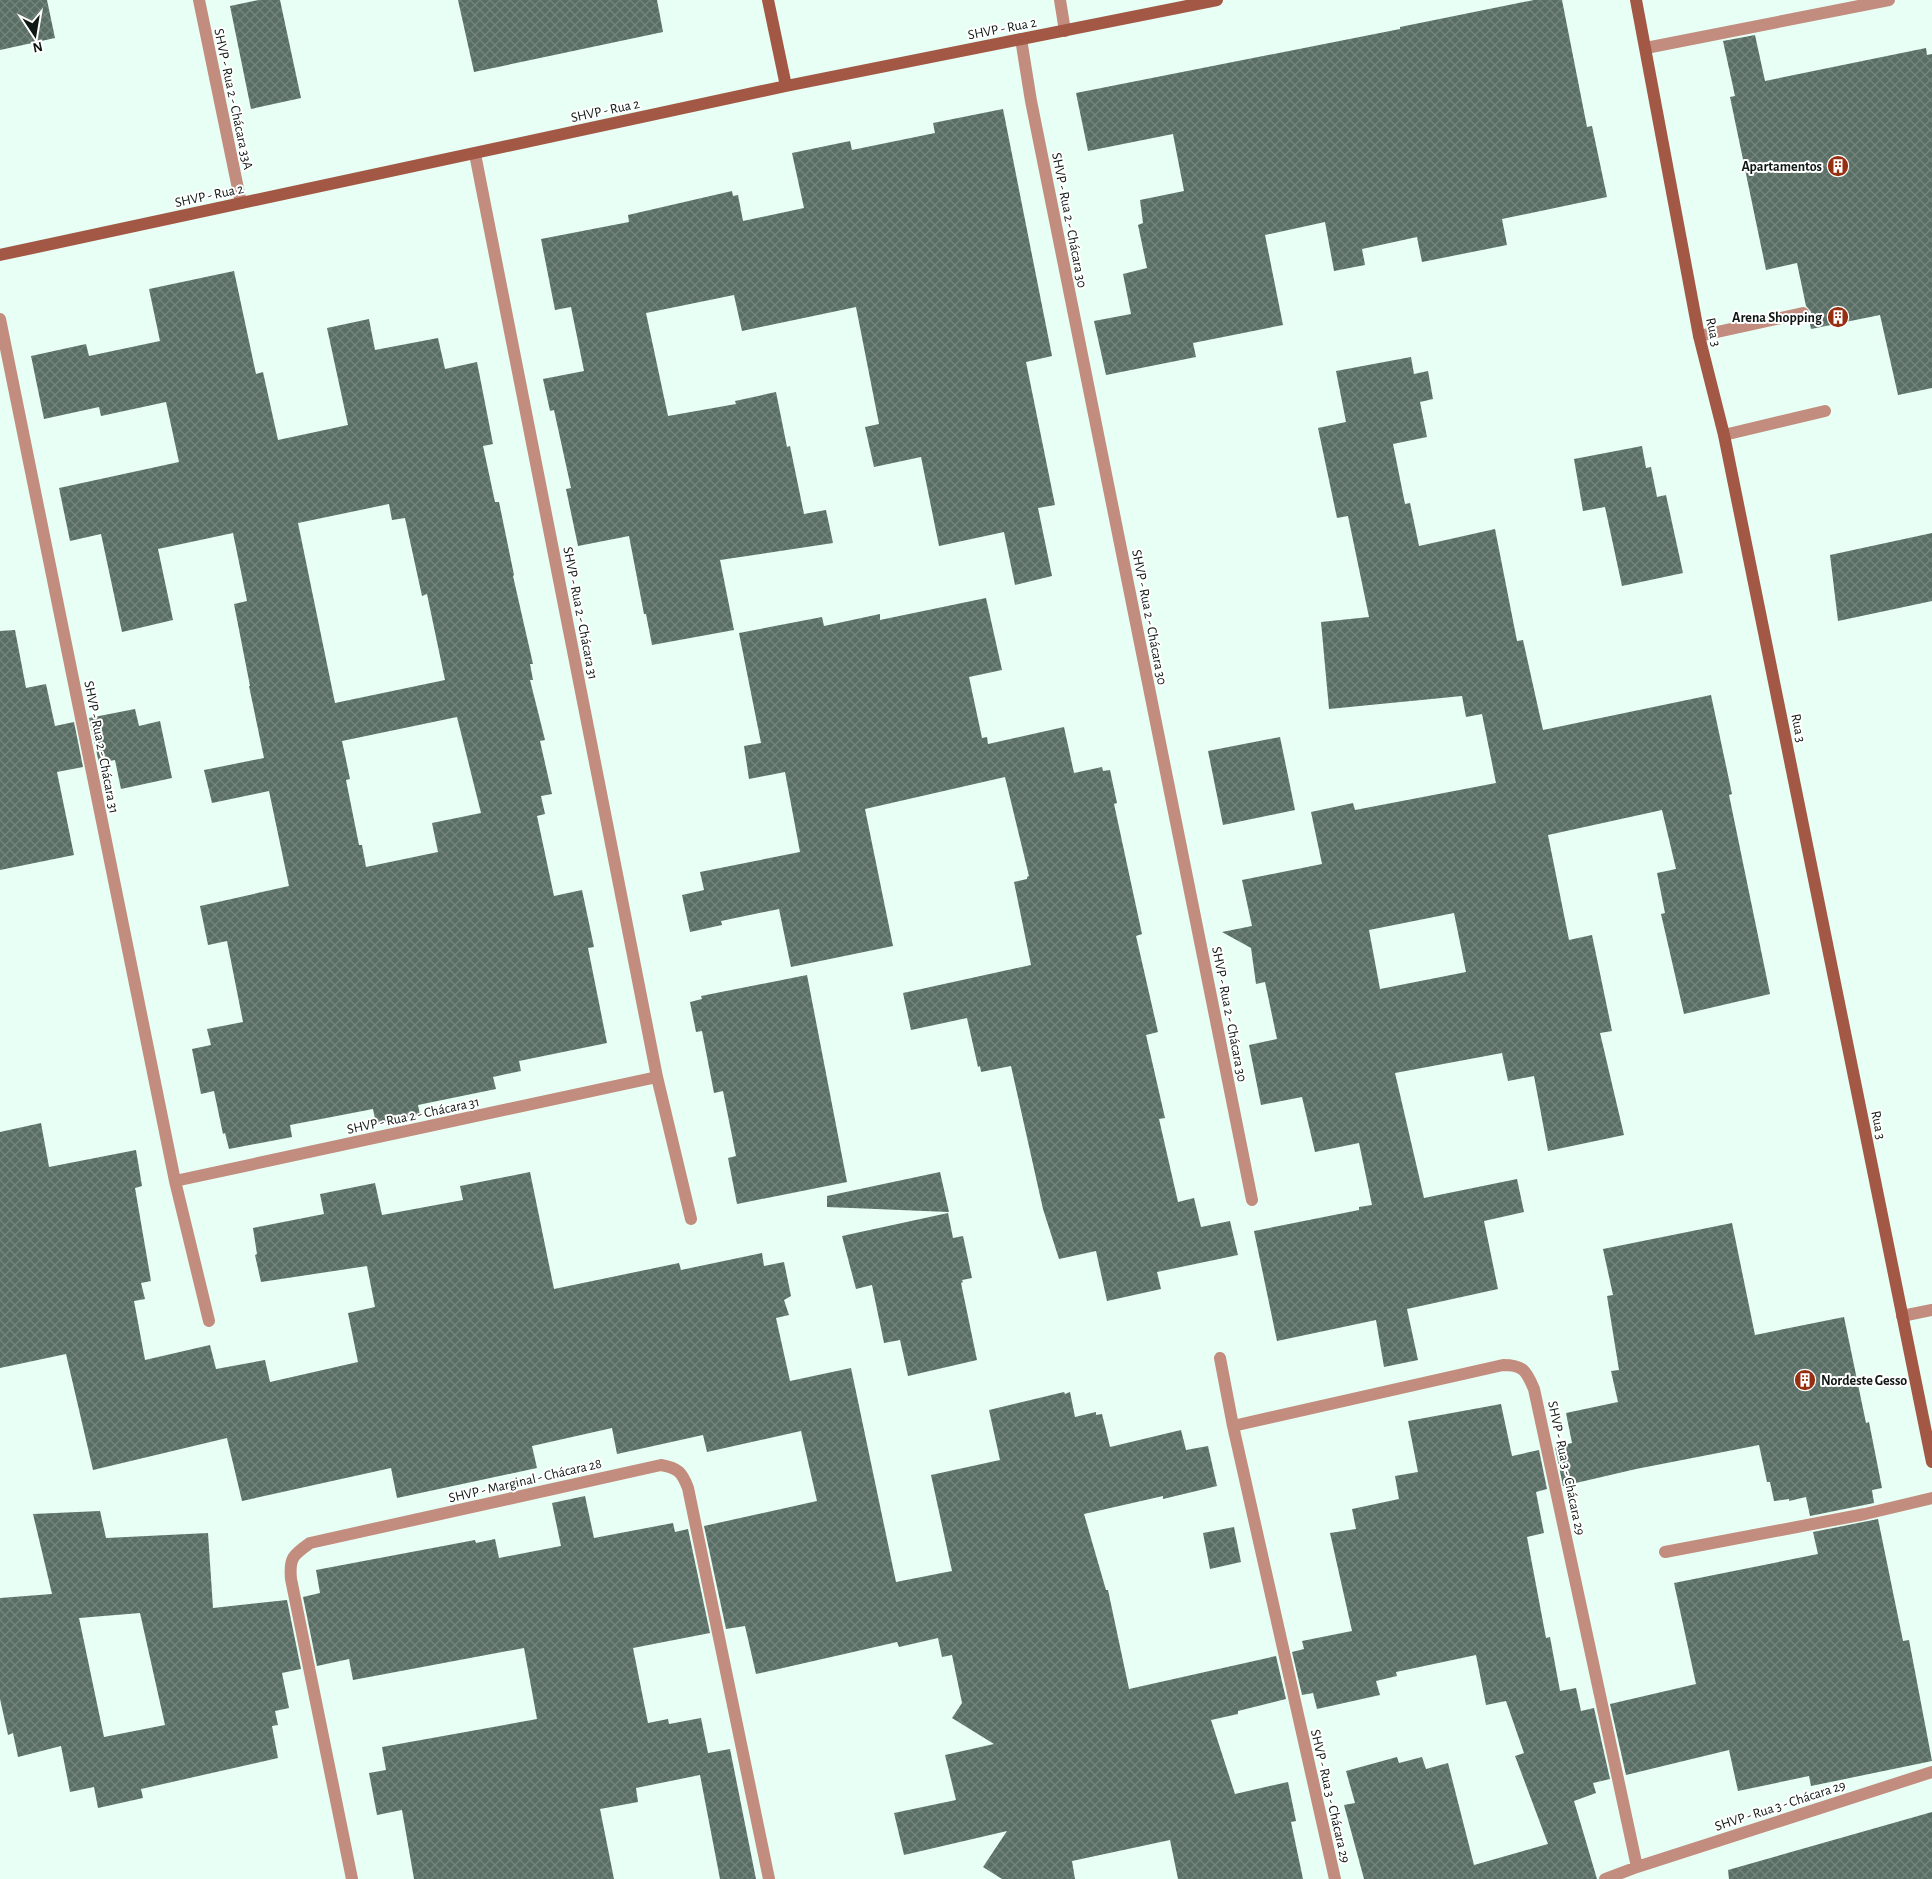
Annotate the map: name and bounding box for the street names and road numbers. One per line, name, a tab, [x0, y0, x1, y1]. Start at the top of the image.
street label: SHVP - Rua 2	[967, 15, 1038, 43]
street label: SHVP - Rua 2 - Chácara 33A	[211, 27, 255, 171]
street label: SHVP - Rua 2	[570, 97, 641, 125]
street label: SHVP - Rua 2 - Chácara 30	[1049, 151, 1089, 289]
street label: SHVP - Rua 2	[174, 182, 245, 210]
street label: Rua 3	[1703, 316, 1723, 348]
street label: SHVP - Rua 2 - Chácara 31	[560, 546, 600, 681]
street label: SHVP - Rua 2 - Chácara 30	[1129, 548, 1169, 686]
street label: SHVP - Rua 2 - Chácara 31	[81, 680, 121, 815]
street label: Rua 3	[1788, 713, 1808, 744]
street label: SHVP - Rua 2 - Chácara 30	[1209, 945, 1249, 1083]
street label: SHVP - Rua 2 - Chácara 31	[346, 1095, 481, 1137]
street label: Rua 3	[1868, 1110, 1888, 1141]
street label: SHVP - Rua 3 - Chácara 29	[1545, 1400, 1587, 1537]
street label: SHVP - Marginal - Chácara 28	[447, 1457, 603, 1505]
street label: SHVP - Rua 3 - Chácara 29	[1308, 1728, 1352, 1864]
street label: SHVP - Rua 3 - Chácara 29	[1713, 1778, 1848, 1834]

